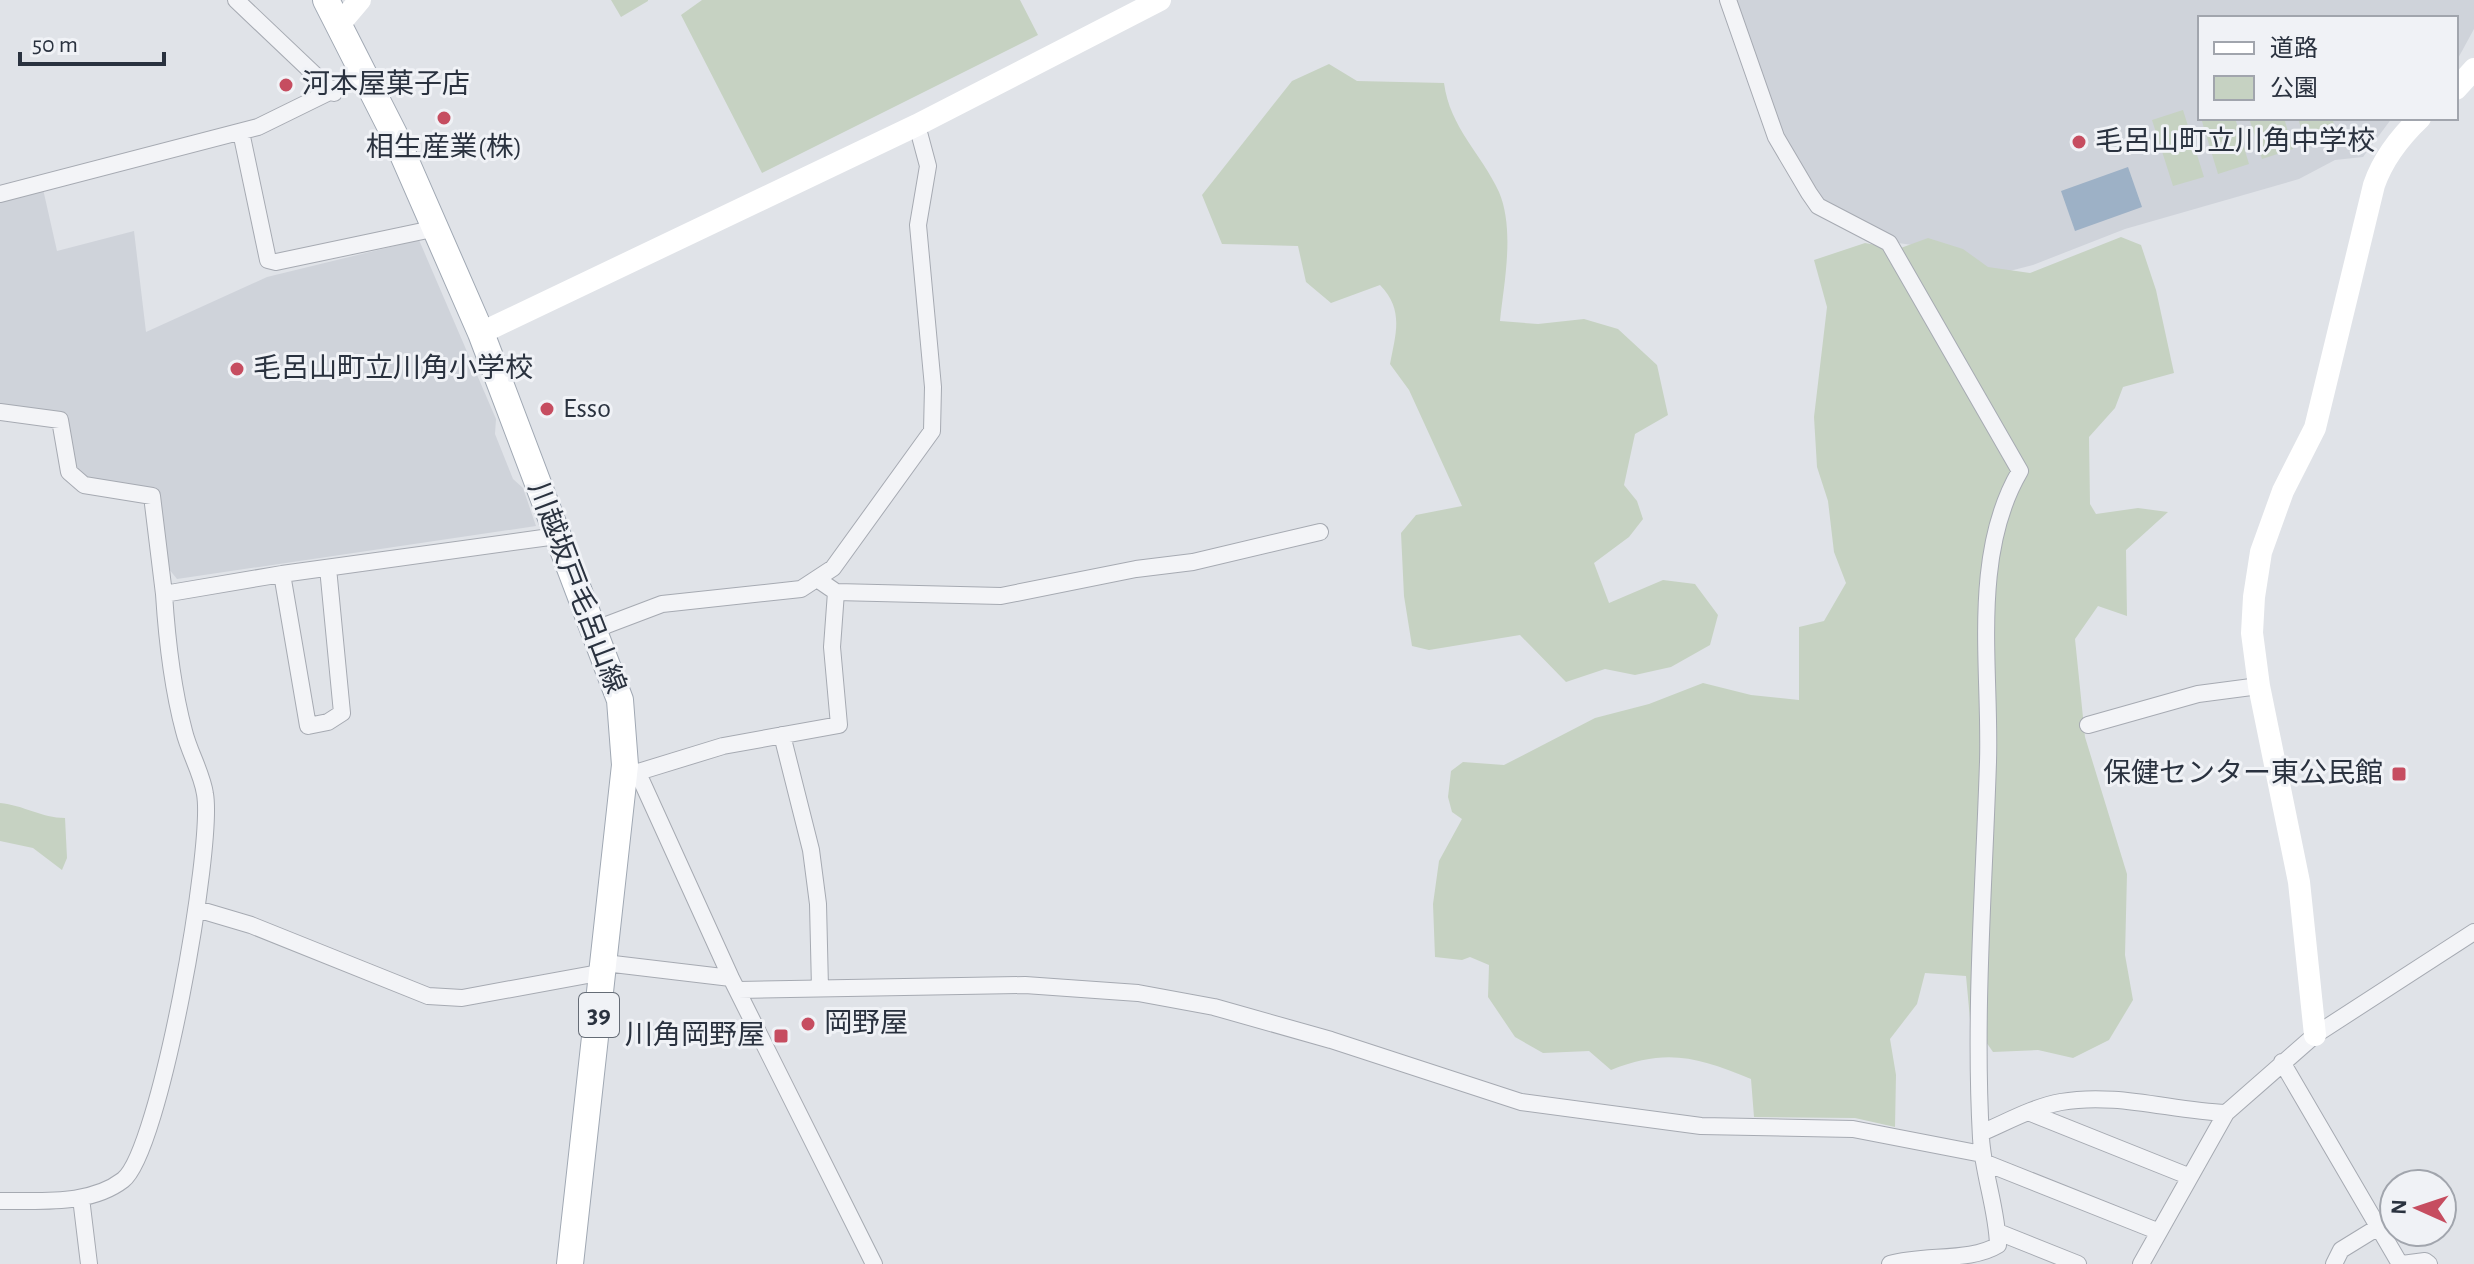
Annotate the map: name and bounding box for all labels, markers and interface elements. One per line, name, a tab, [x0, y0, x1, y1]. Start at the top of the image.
scale bar	[20, 16, 164, 66]
legend	[2198, 16, 2458, 120]
text: 50 m	[32, 33, 78, 57]
text: 道路	[2270, 35, 2318, 61]
place label: 河本屋菓子店	[302, 69, 470, 99]
marker: 河本屋菓子店	[277, 76, 295, 94]
text: 公園	[2270, 76, 2318, 101]
marker: 相生産業(株)	[435, 109, 453, 127]
place label: 毛呂山町立川角中学校	[2095, 126, 2375, 156]
place label: 相生産業(株)	[366, 132, 522, 162]
marker: 毛呂山町立川角中学校	[2070, 133, 2088, 151]
place label: 毛呂山町立川角小学校	[253, 353, 533, 383]
marker: 毛呂山町立川角小学校	[228, 360, 246, 378]
place label: Esso	[563, 395, 611, 423]
marker: Esso	[538, 400, 556, 418]
street label: 川越坂戸毛呂山線	[523, 478, 631, 698]
place label: 保健センター東公民館	[2103, 758, 2383, 788]
marker: 保健センター東公民館	[2390, 765, 2408, 783]
road number: 39	[579, 993, 619, 1037]
place label: 岡野屋	[824, 1009, 908, 1038]
marker: 岡野屋	[799, 1015, 817, 1033]
place label: 川角岡野屋	[625, 1020, 765, 1050]
marker: 川角岡野屋	[772, 1027, 790, 1045]
north arrow	[2378, 1168, 2458, 1248]
text: N	[2388, 1199, 2410, 1215]

